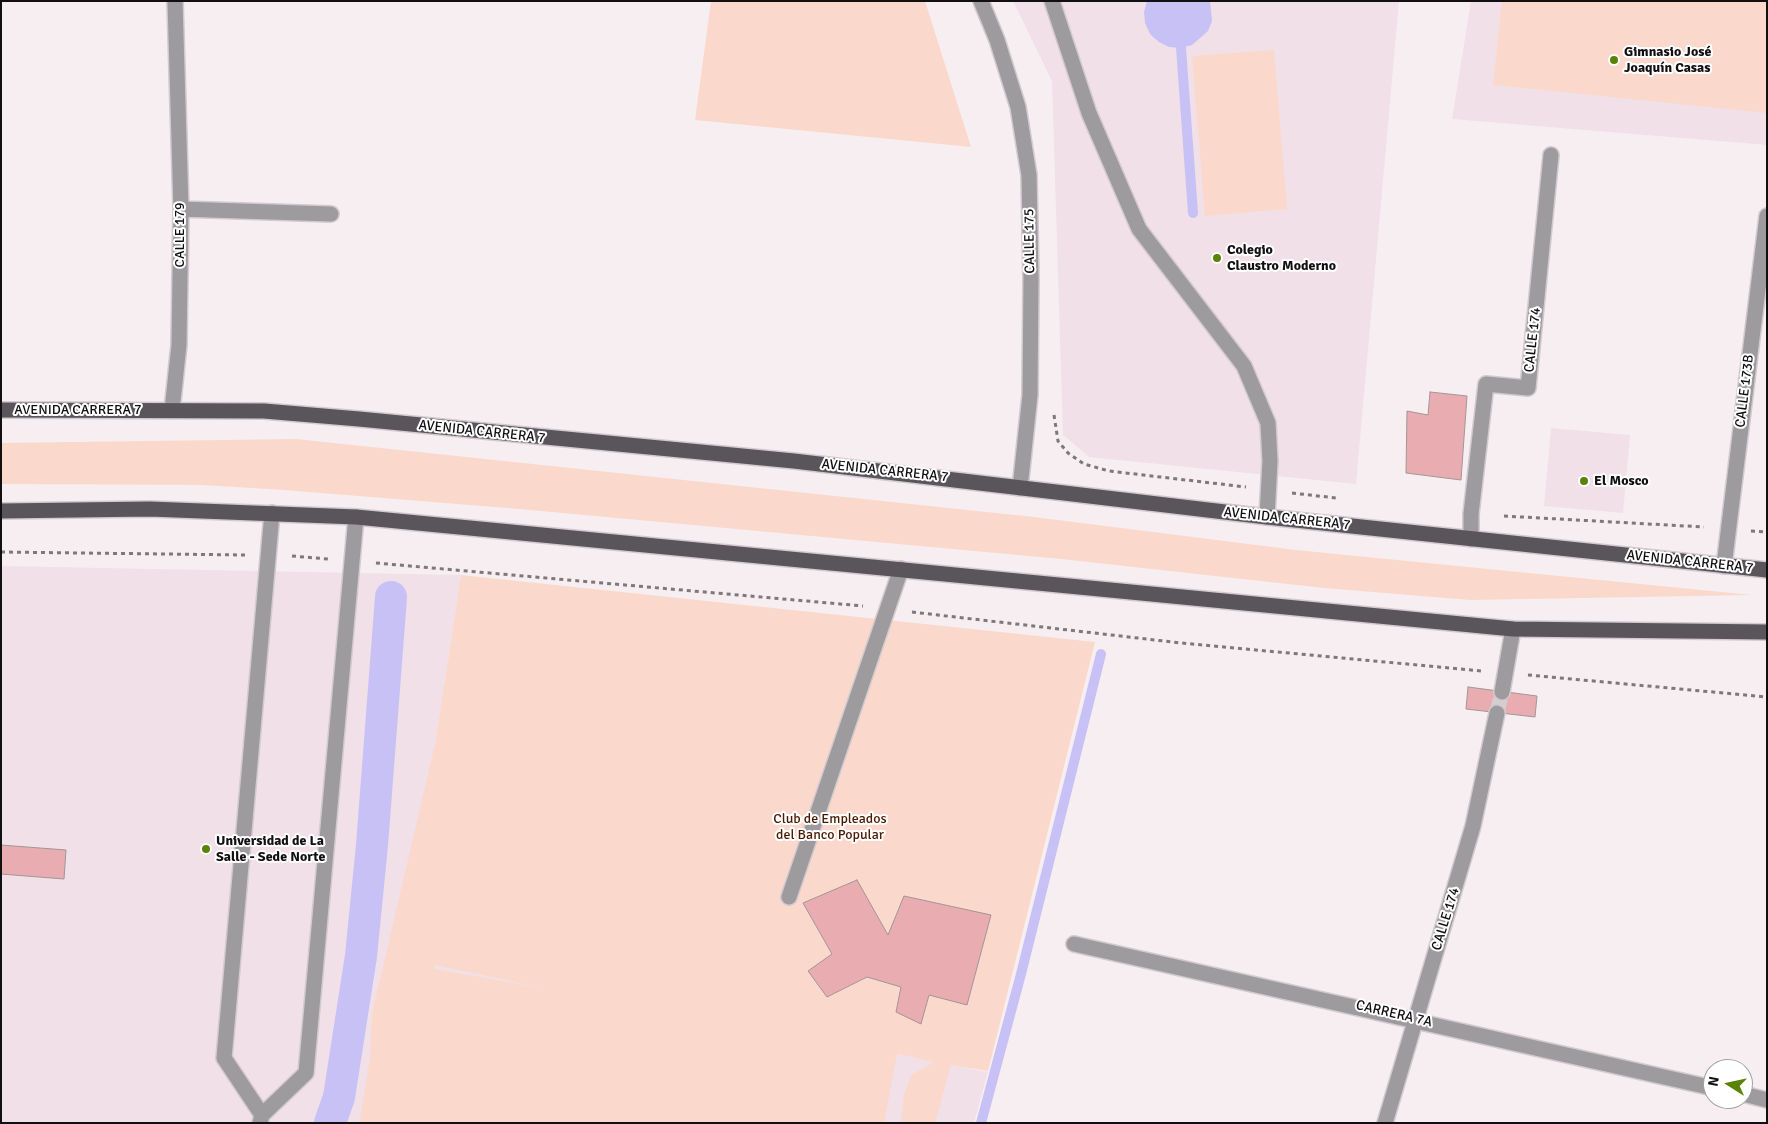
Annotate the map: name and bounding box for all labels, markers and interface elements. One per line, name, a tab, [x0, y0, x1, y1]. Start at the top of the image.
place label: Gimnasio José Joaquín Casas	[1624, 44, 1711, 76]
marker: Gimnasio José Joaquín Casas	[1608, 54, 1620, 66]
street label: CALLE 179	[172, 202, 188, 268]
street label: CALLE 175	[1021, 208, 1039, 274]
place label: Colegio Claustro Moderno	[1227, 242, 1336, 274]
marker: Colegio Claustro Moderno	[1211, 252, 1223, 264]
street label: CALLE 174	[1521, 307, 1545, 373]
street label: CALLE 173B	[1732, 354, 1758, 428]
street label: AVENIDA CARRERA 7	[14, 402, 142, 418]
street label: AVENIDA CARRERA 7	[418, 417, 546, 447]
street label: AVENIDA CARRERA 7	[821, 456, 949, 486]
place label: El Mosco	[1594, 473, 1649, 489]
marker: El Mosco	[1578, 475, 1590, 487]
street label: AVENIDA CARRERA 7	[1223, 504, 1351, 534]
street label: AVENIDA CARRERA 7	[1626, 547, 1754, 577]
park label: Club de Empleados del Banco Popular	[773, 811, 887, 844]
place label: Universidad de La Salle - Sede Norte	[216, 833, 325, 866]
marker: Universidad de La Salle - Sede Norte	[200, 843, 212, 855]
street label: CALLE 174	[1428, 885, 1464, 953]
street label: CARRERA 7A	[1354, 997, 1434, 1031]
north arrow	[1703, 1059, 1753, 1109]
text: N	[1705, 1075, 1723, 1088]

